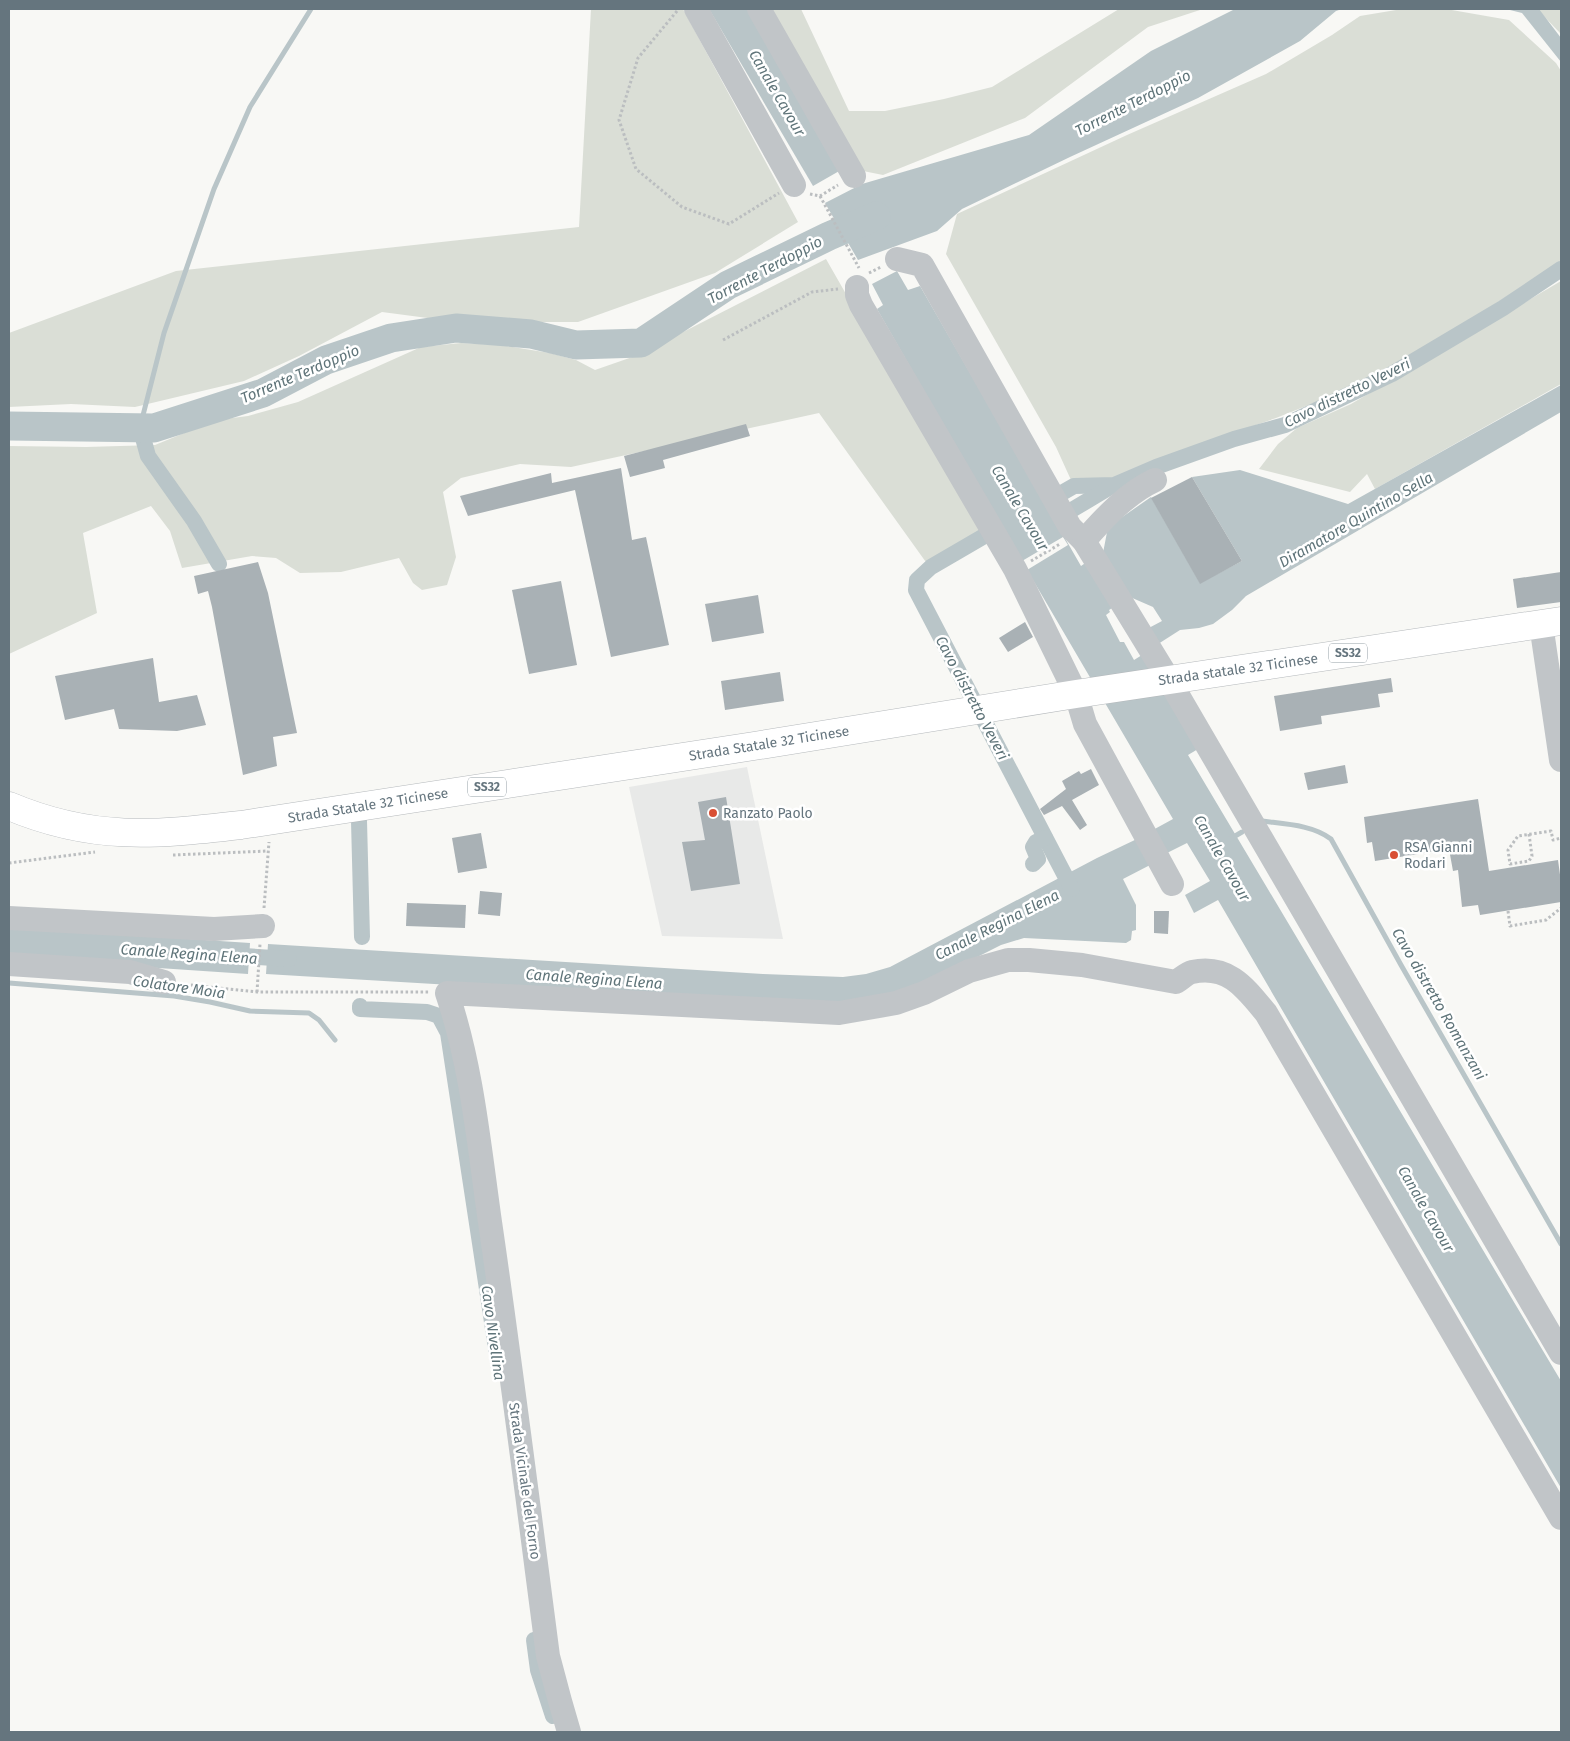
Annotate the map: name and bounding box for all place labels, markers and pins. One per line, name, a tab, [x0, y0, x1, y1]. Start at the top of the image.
place label: Ranzato Paolo	[723, 805, 813, 822]
marker: Ranzato Paolo	[707, 807, 719, 819]
place label: RSA Gianni Rodari	[1404, 839, 1472, 872]
marker: RSA Gianni Rodari	[1388, 849, 1400, 861]

